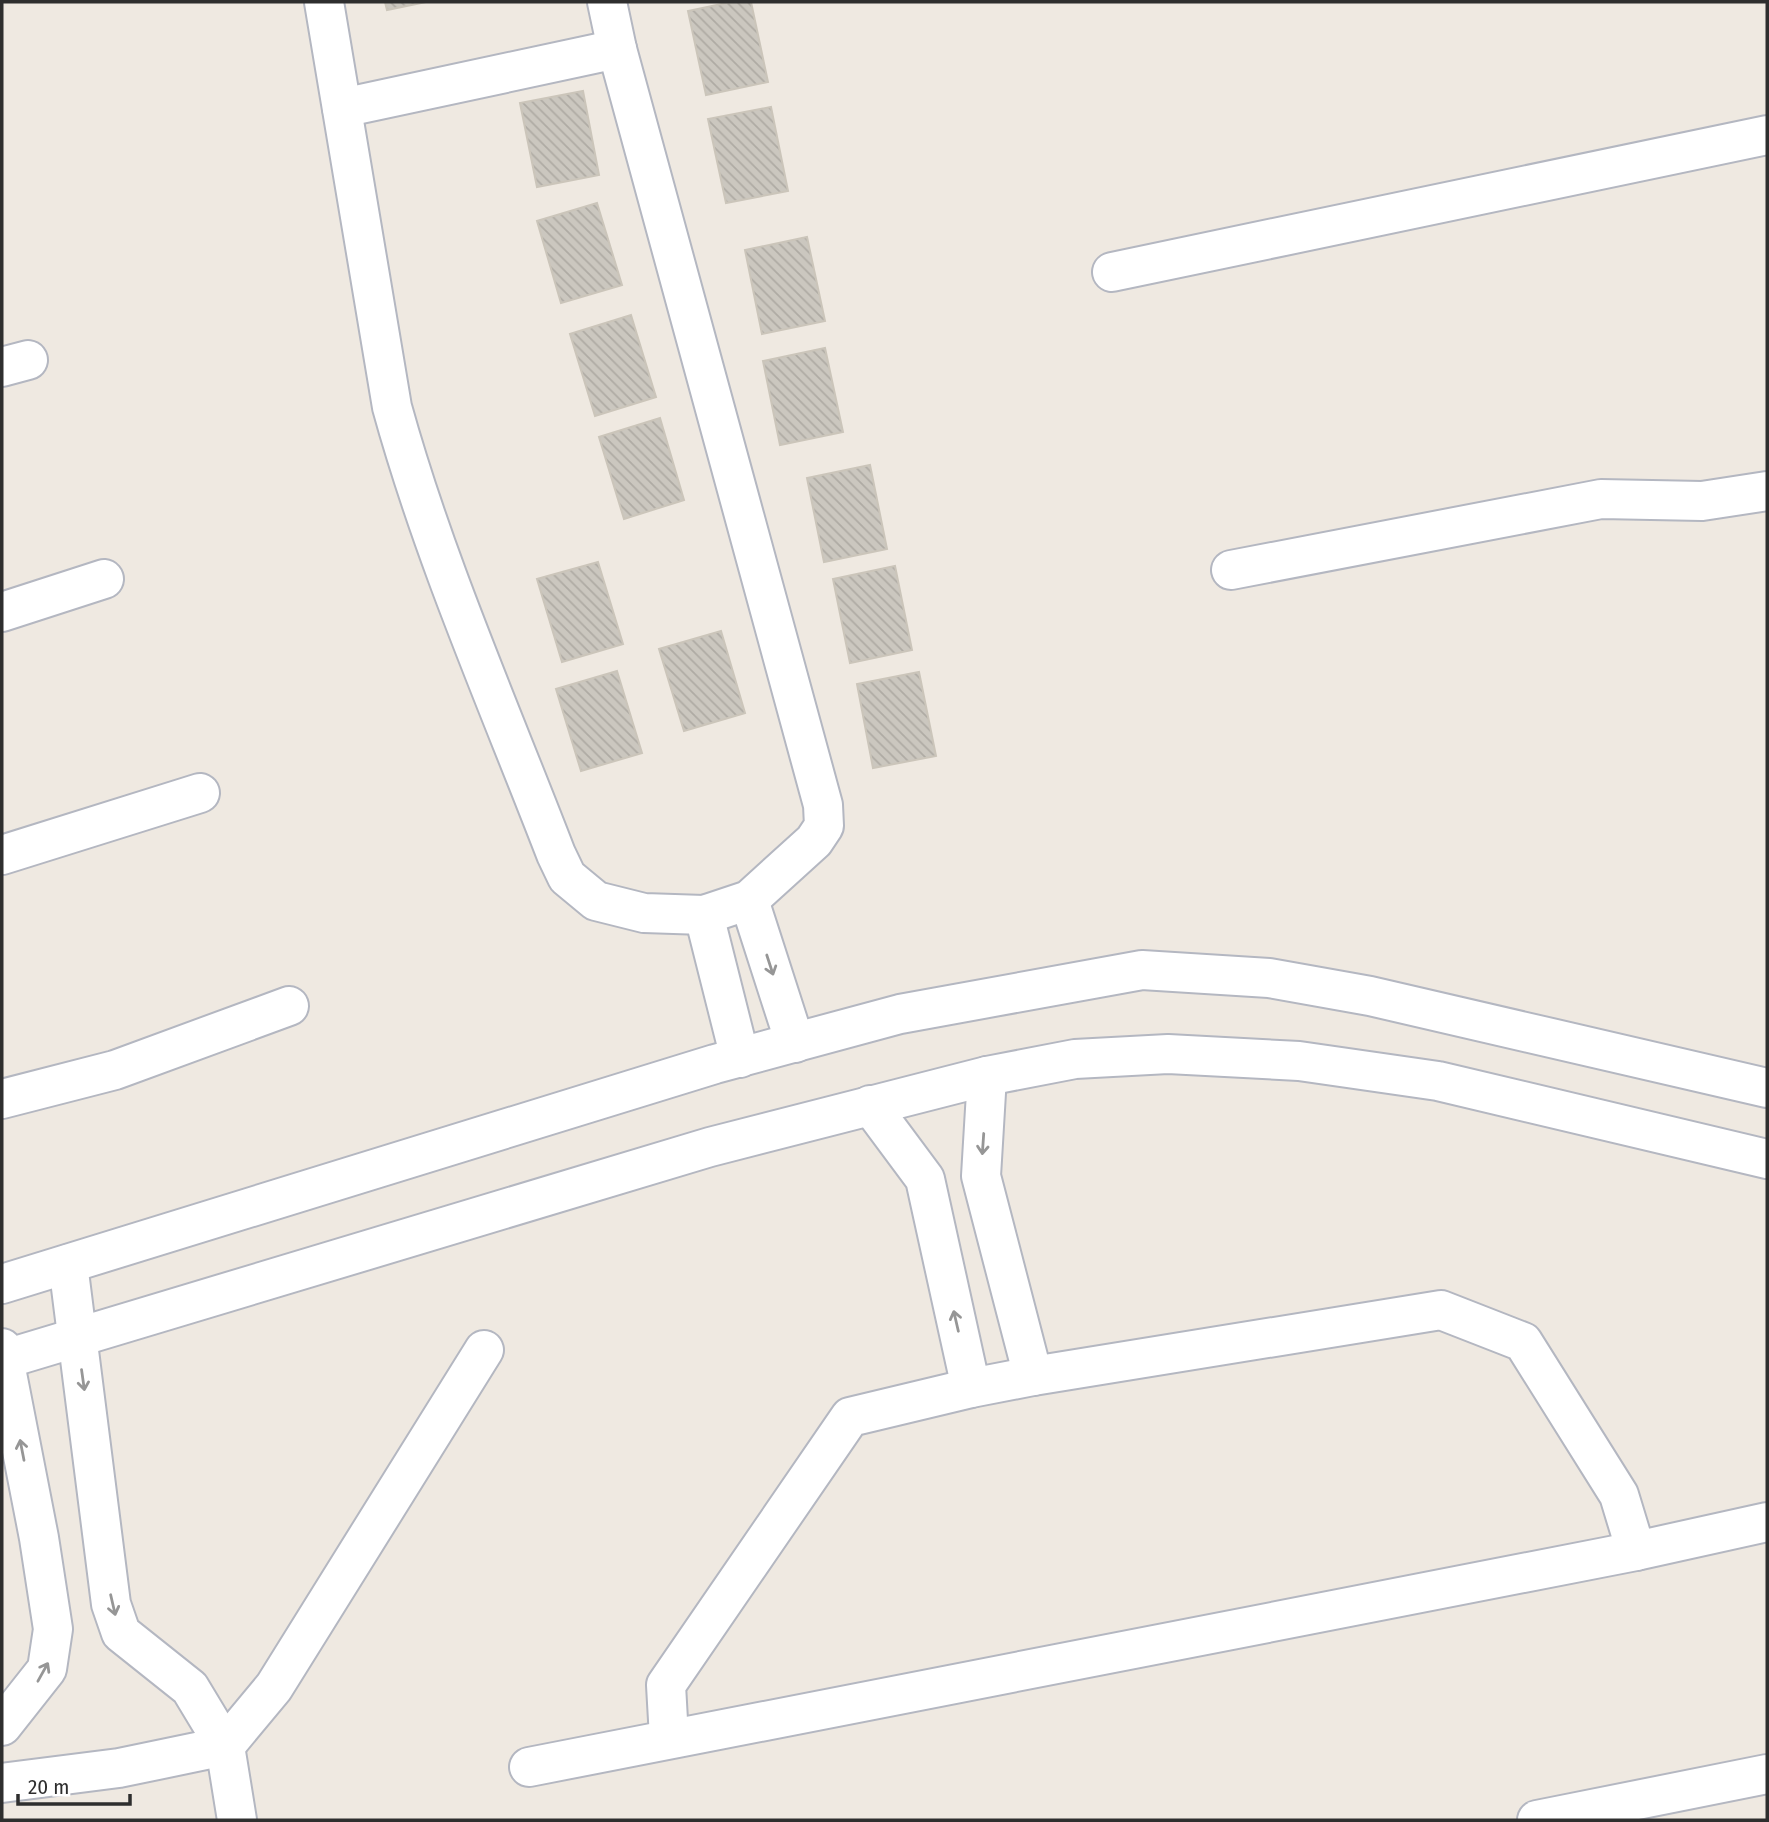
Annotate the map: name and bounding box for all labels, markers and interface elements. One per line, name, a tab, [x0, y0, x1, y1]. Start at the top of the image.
one-way arrow	[765, 953, 777, 975]
one-way arrow	[976, 1132, 989, 1155]
one-way arrow	[949, 1310, 963, 1333]
one-way arrow	[77, 1368, 90, 1391]
one-way arrow	[14, 1439, 28, 1462]
one-way arrow	[107, 1593, 120, 1616]
one-way arrow	[36, 1663, 50, 1683]
scale bar	[18, 1762, 130, 1806]
text: 20 m	[28, 1774, 69, 1800]

